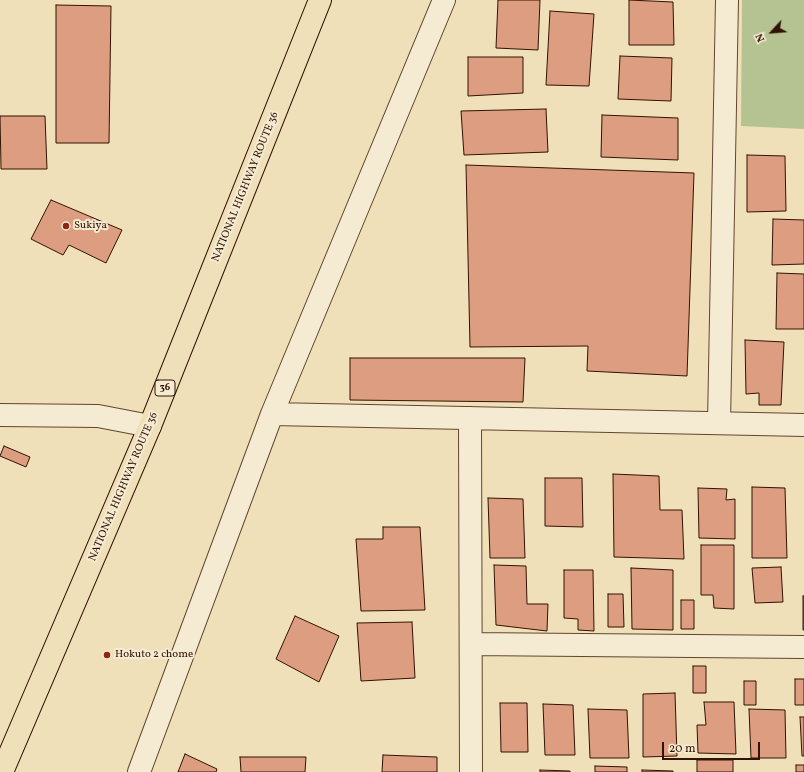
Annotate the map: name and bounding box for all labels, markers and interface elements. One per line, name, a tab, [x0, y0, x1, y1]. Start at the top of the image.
north arrow	[752, 12, 792, 52]
text: N	[752, 31, 769, 44]
street label: NATIONAL HIGHWAY ROUTE 36	[210, 110, 282, 264]
place label: Sukiya	[74, 219, 107, 233]
marker: Sukiya	[61, 221, 71, 231]
road number: 36	[155, 380, 175, 396]
street label: NATIONAL HIGHWAY ROUTE 36	[87, 410, 161, 564]
place label: Hokuto 2 chome	[115, 648, 193, 662]
marker: Hokuto 2 chome	[102, 650, 112, 660]
scale bar	[664, 734, 762, 760]
text: 20 m	[669, 741, 696, 757]

